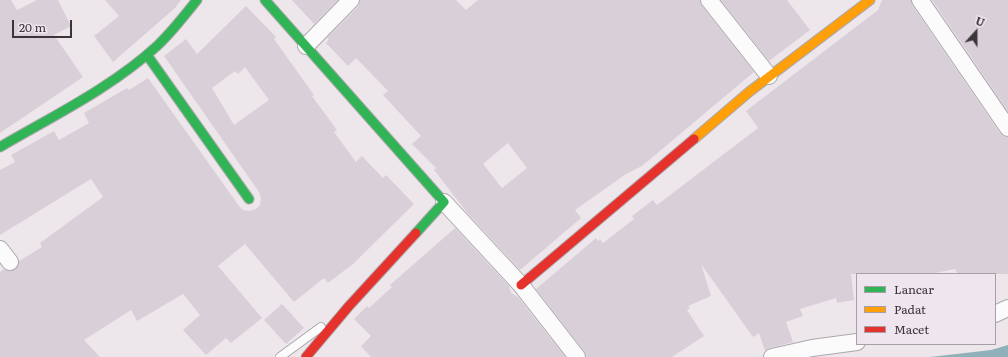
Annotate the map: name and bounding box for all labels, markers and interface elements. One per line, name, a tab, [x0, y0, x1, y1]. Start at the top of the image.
scale bar	[14, 12, 74, 38]
north arrow	[956, 12, 996, 52]
text: U	[973, 12, 987, 30]
text: 20 m	[19, 18, 46, 36]
legend	[856, 273, 996, 345]
text: Lancar	[894, 280, 934, 298]
text: Padat	[894, 300, 926, 318]
text: Macet	[894, 320, 929, 338]

